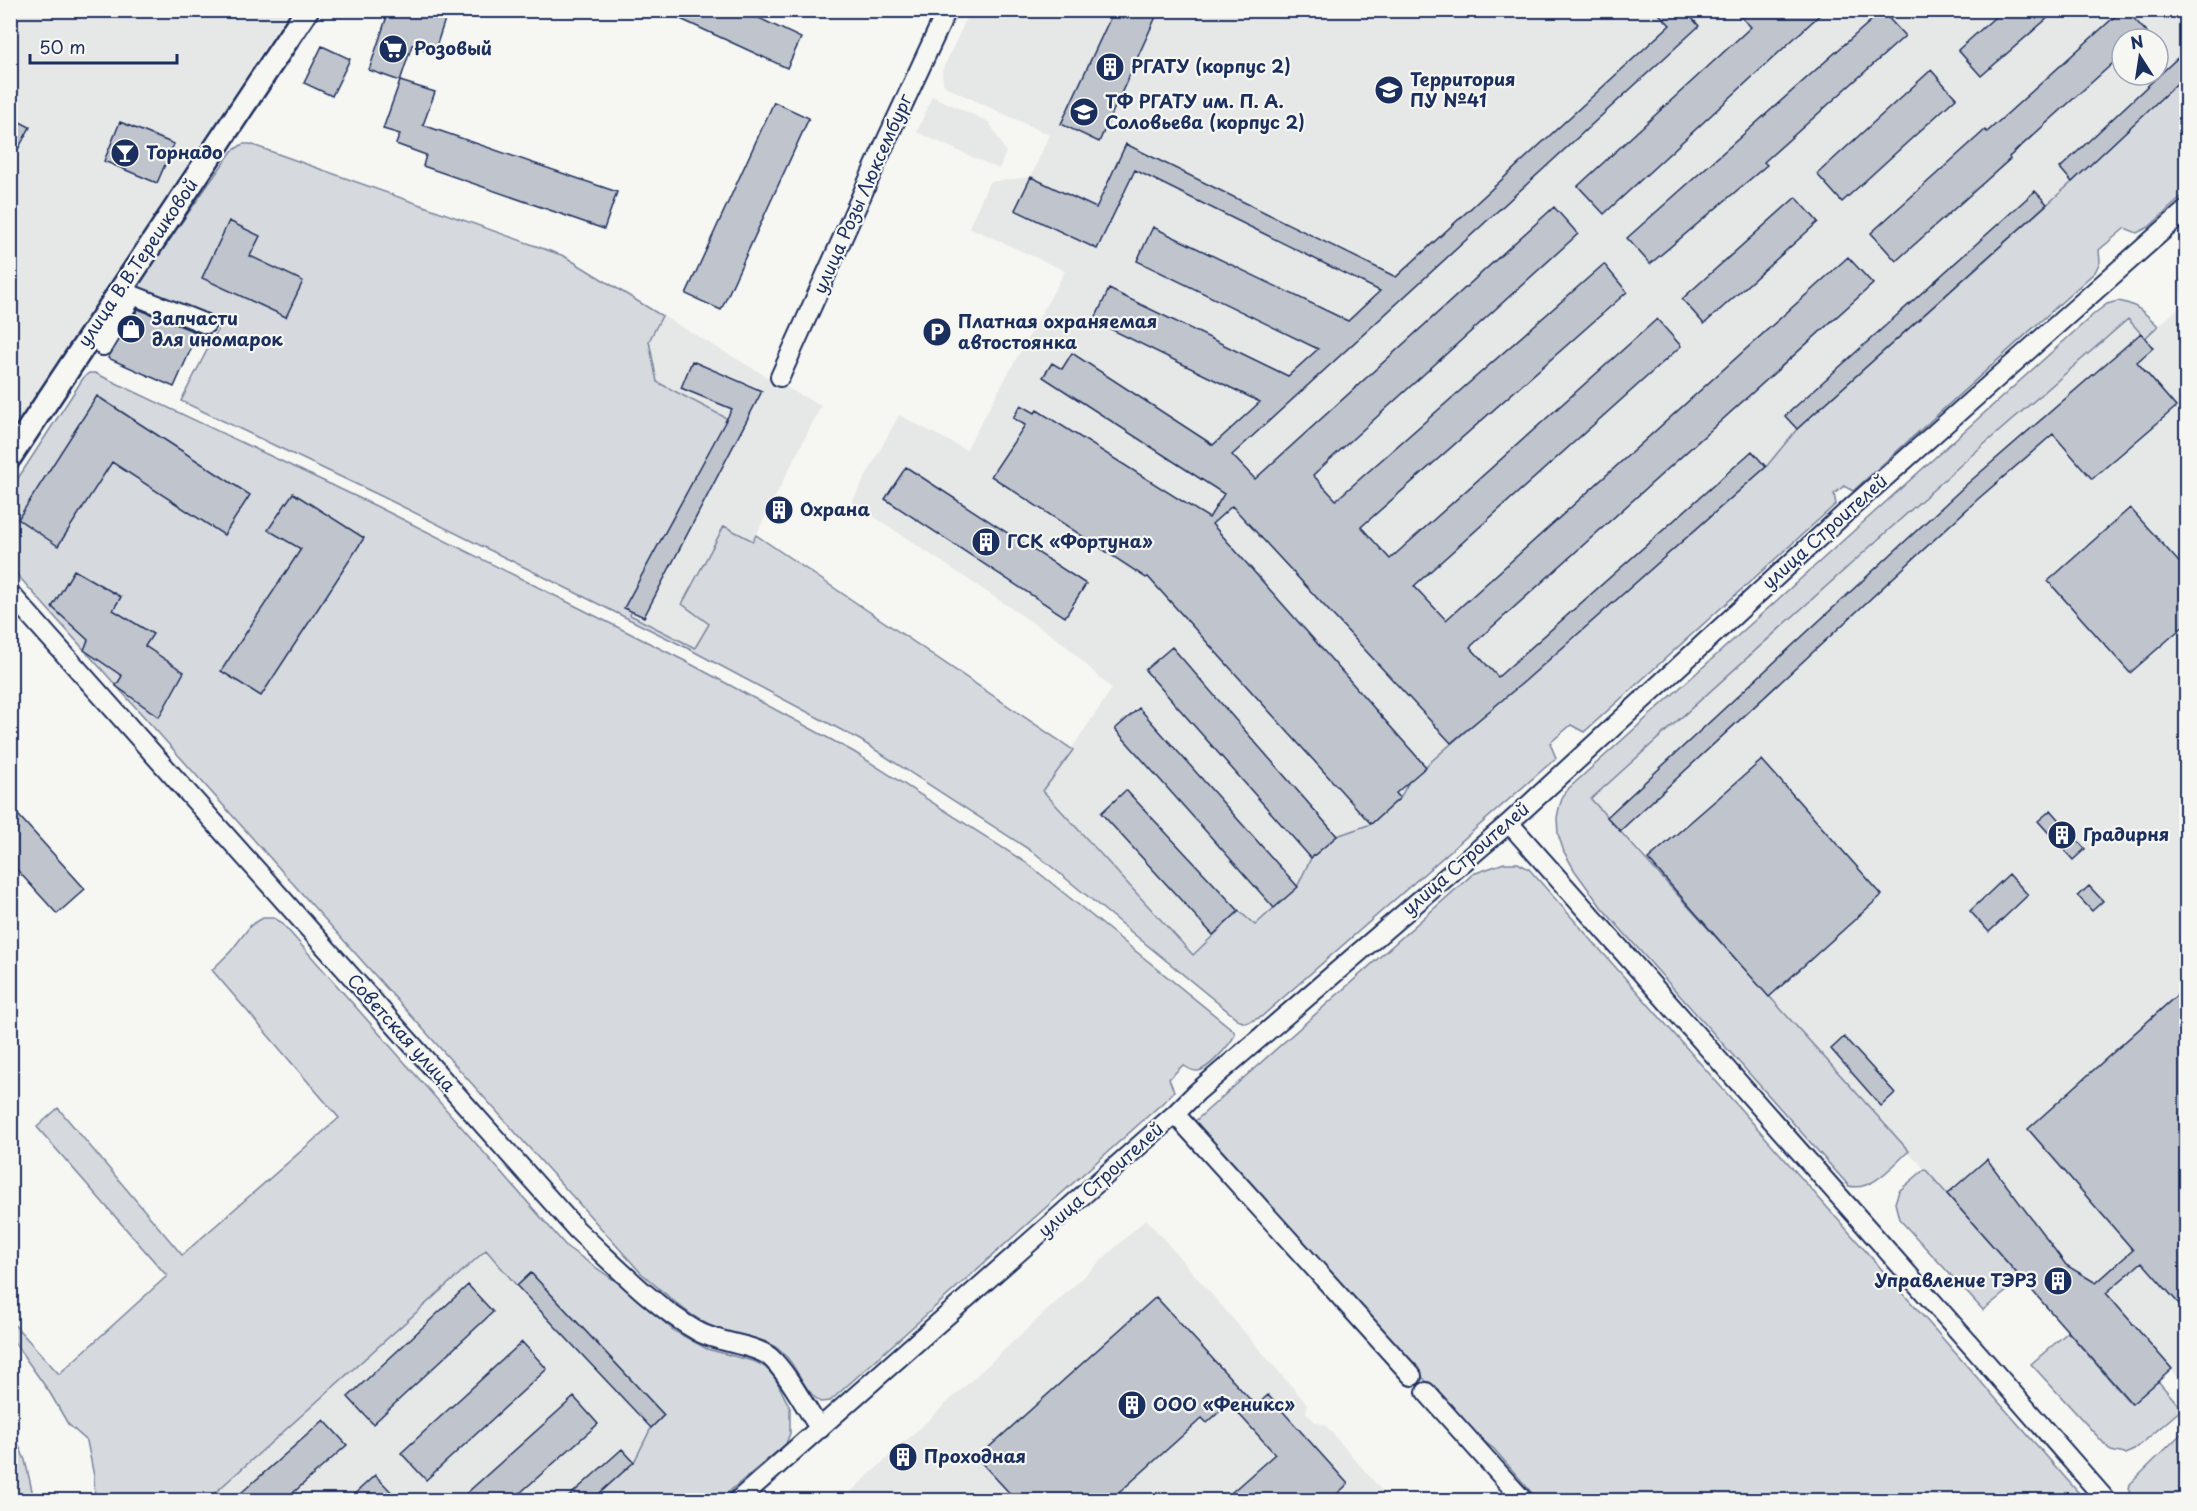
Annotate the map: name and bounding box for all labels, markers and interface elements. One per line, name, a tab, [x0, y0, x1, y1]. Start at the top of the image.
scale bar	[30, 27, 177, 65]
north arrow	[2110, 27, 2170, 87]
text: N	[2128, 28, 2145, 54]
text: 50 m	[39, 33, 86, 60]
supermarket icon: Розовый	[377, 33, 409, 65]
place label: Розовый	[414, 34, 492, 61]
building icon: РГАТУ (корпус 2)	[1094, 51, 1126, 83]
place label: РГАТУ (корпус 2)	[1131, 52, 1291, 79]
place label: Территория ПУ №41	[1410, 65, 1515, 113]
school or university icon: Территория ПУ №41	[1373, 74, 1405, 106]
place label: ТФ РГАТУ им. П. А. Соловьева (корпус 2)	[1105, 87, 1305, 135]
street label: улица Розы Люксембург	[805, 88, 918, 298]
school or university icon: ТФ РГАТУ им. П. А. Соловьева (корпус 2)	[1068, 96, 1100, 128]
bar icon: Торнадо	[109, 137, 141, 169]
place label: Торнадо	[146, 138, 223, 165]
street label: улица В.В.Терешковой	[70, 172, 203, 352]
place label: Запчасти для иномарок	[151, 304, 283, 352]
place label: Платная охраняемая автостоянка	[958, 307, 1157, 355]
shop icon: Запчасти для иномарок	[115, 313, 147, 345]
parking icon: Платная охраняемая автостоянка	[921, 316, 953, 348]
street label: улица Строителей	[1755, 467, 1893, 595]
building icon: Охрана	[763, 494, 795, 526]
place label: Охрана	[800, 495, 871, 522]
building icon: ГСК «Фортуна»	[970, 526, 1002, 558]
place label: ГСК «Фортуна»	[1007, 527, 1153, 554]
street label: улица Строителей	[1395, 795, 1535, 921]
building icon: Градирня	[2046, 819, 2078, 851]
place label: Градирня	[2083, 820, 2169, 847]
street label: Советская улица	[342, 967, 463, 1098]
street label: улица Строителей	[1031, 1115, 1169, 1243]
building icon: Управление ТЭРЗ	[2042, 1265, 2074, 1297]
place label: Управление ТЭРЗ	[1875, 1266, 2037, 1293]
building icon: ООО «Феникс»	[1116, 1389, 1148, 1421]
place label: ООО «Феникс»	[1153, 1390, 1295, 1417]
building icon: Проходная	[887, 1441, 919, 1473]
place label: Проходная	[924, 1442, 1026, 1469]

